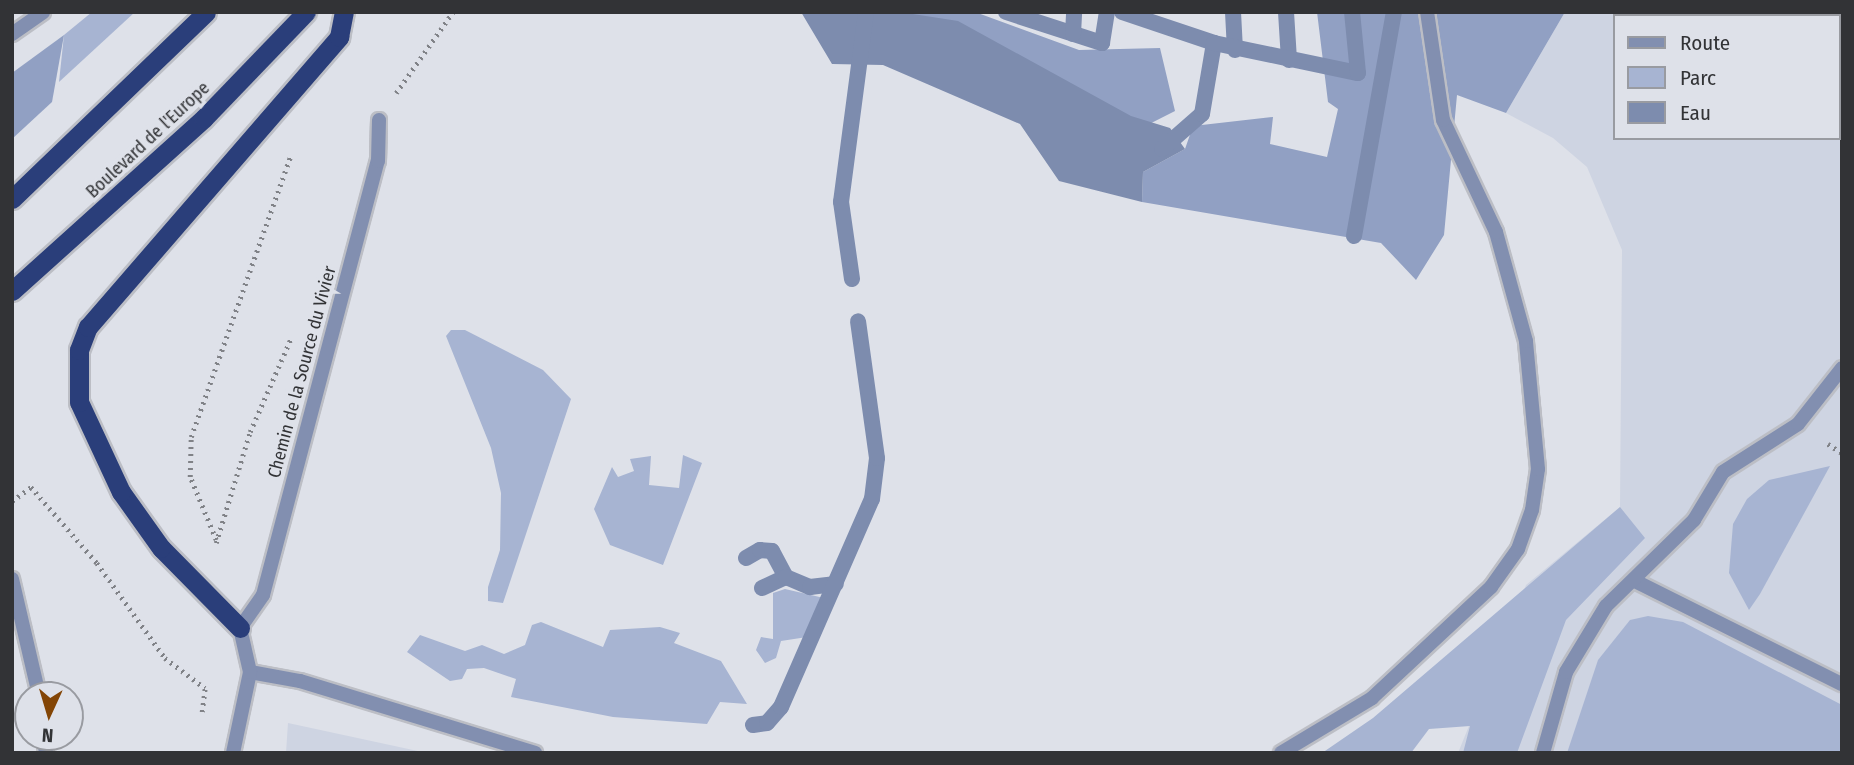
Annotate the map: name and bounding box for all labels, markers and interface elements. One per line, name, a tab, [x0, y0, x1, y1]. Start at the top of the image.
legend	[1612, 14, 1840, 140]
text: Route	[1680, 30, 1730, 56]
text: Parc	[1680, 65, 1716, 91]
street label: Boulevard de l'Europe	[82, 77, 214, 203]
text: Eau	[1680, 100, 1711, 126]
street label: Chemin de la Source du Vivier	[263, 264, 341, 480]
north arrow	[14, 681, 84, 751]
text: N	[41, 724, 54, 747]

